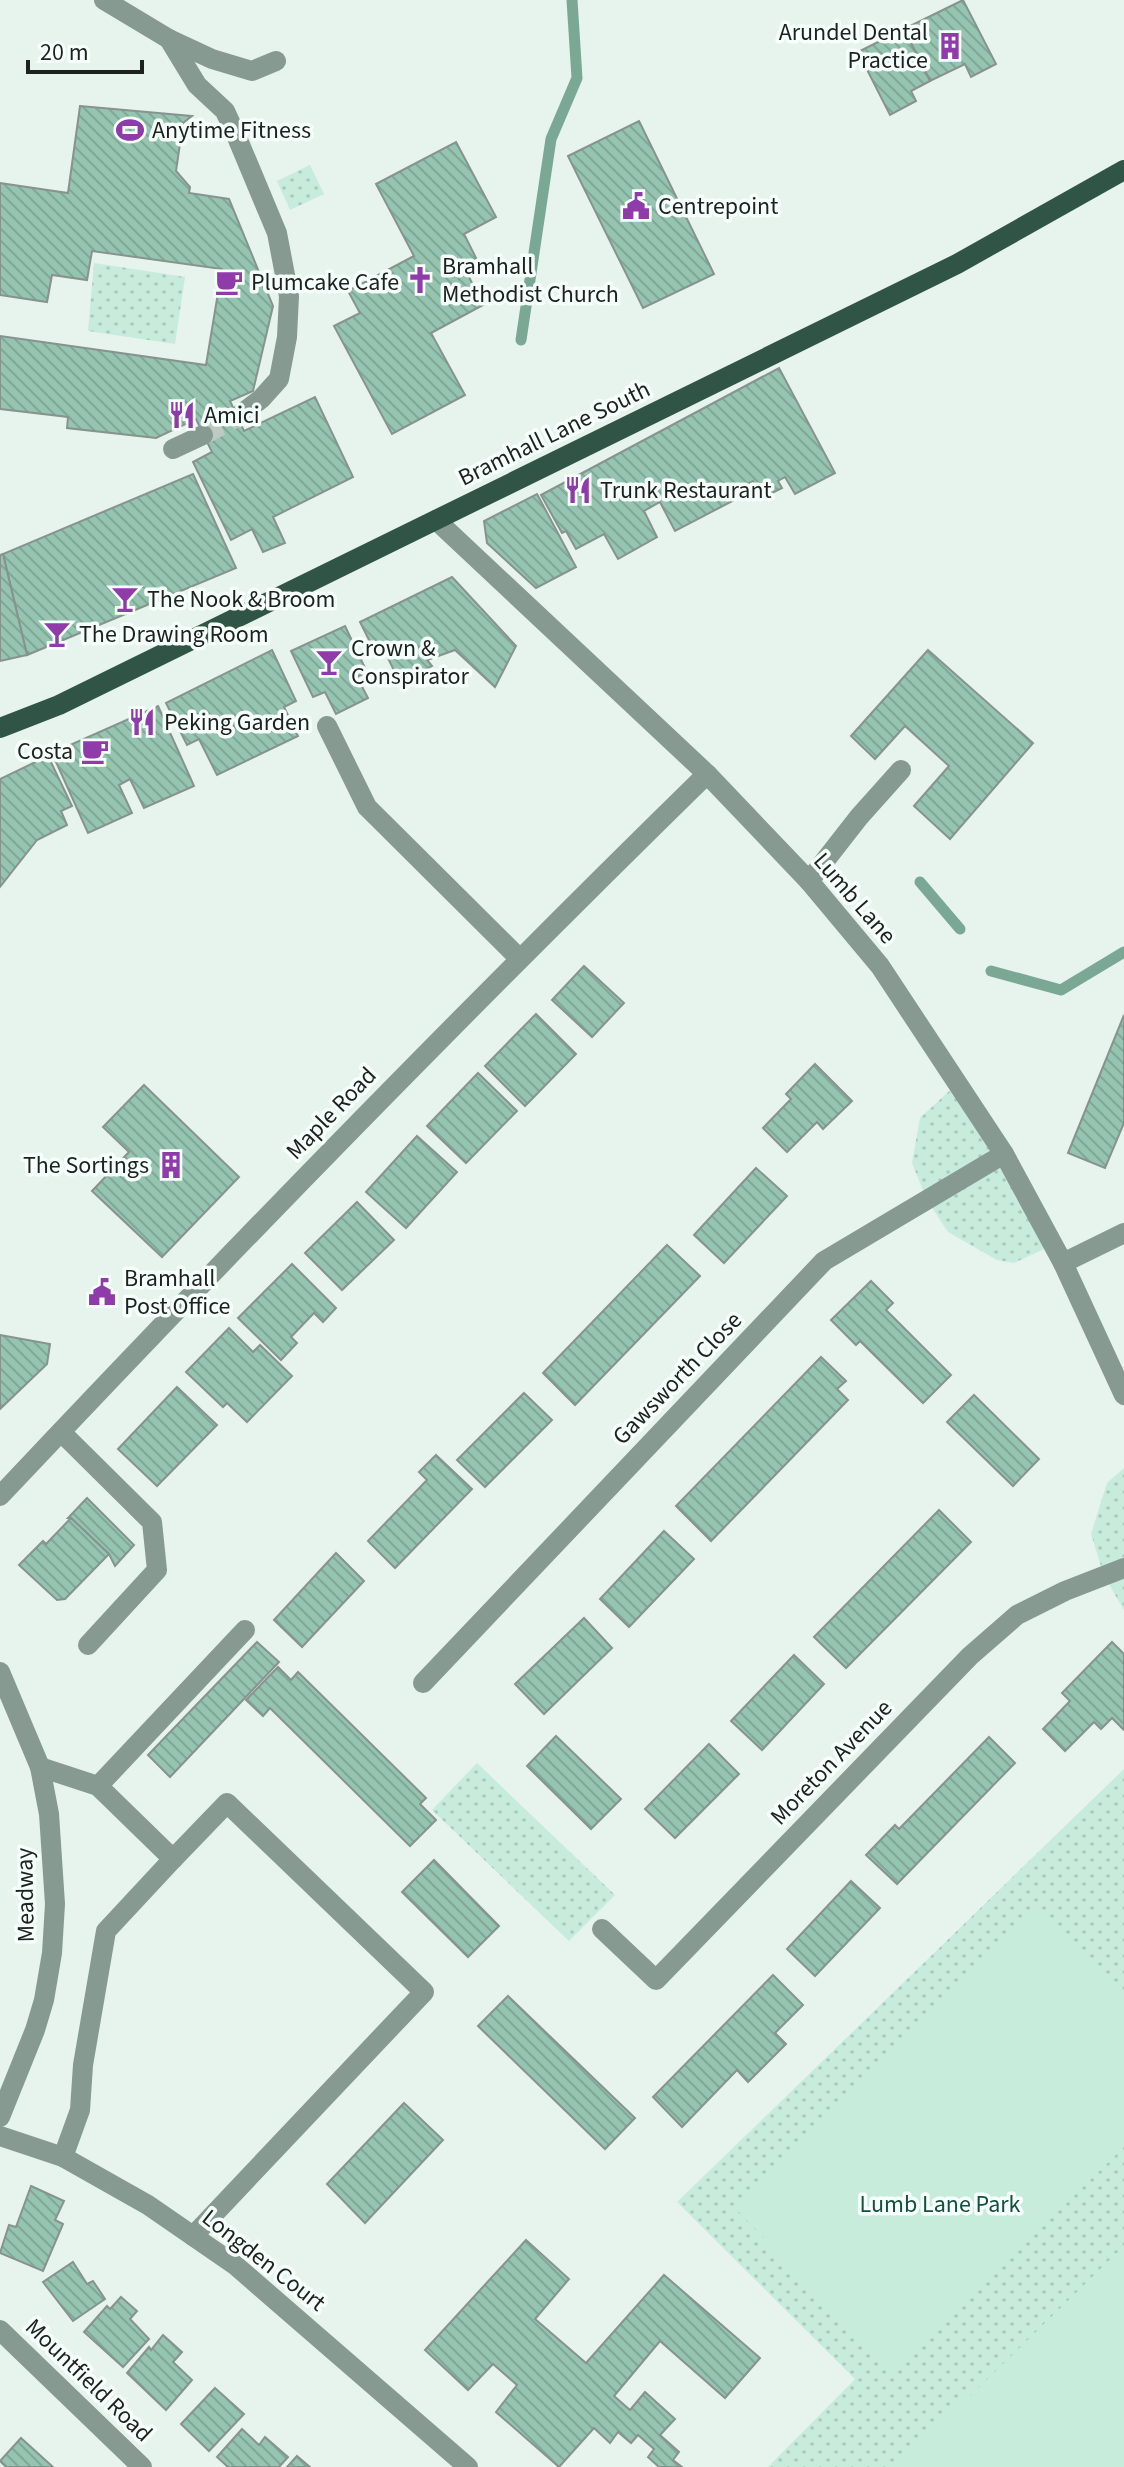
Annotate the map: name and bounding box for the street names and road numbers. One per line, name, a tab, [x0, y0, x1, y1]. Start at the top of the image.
street label: Bramhall Lane South	[452, 372, 656, 495]
street label: Lumb Lane	[805, 845, 904, 952]
street label: Maple Road	[278, 1059, 385, 1168]
street label: Gawsworth Close	[605, 1304, 750, 1453]
street label: Moreton Avenue	[762, 1692, 901, 1833]
street label: Meadway	[7, 1847, 44, 1943]
street label: Longden Court	[194, 2201, 333, 2320]
street label: Mountfield Road	[17, 2310, 160, 2450]

